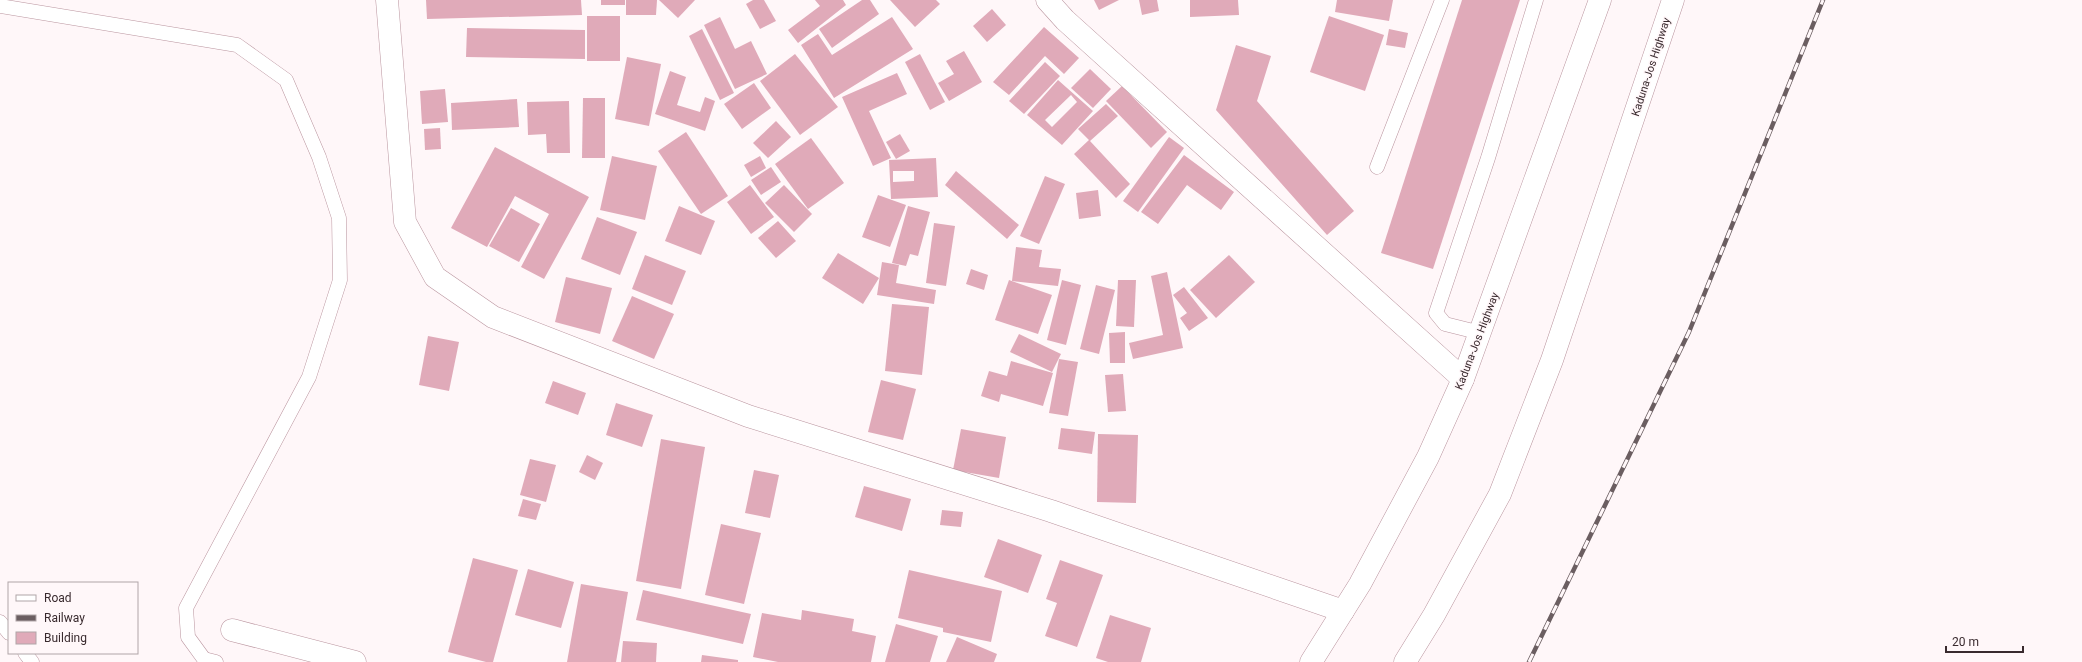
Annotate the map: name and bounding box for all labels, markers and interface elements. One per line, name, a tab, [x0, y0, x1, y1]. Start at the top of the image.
street label: Kaduna-Jos Highway	[1629, 15, 1673, 118]
street label: Kaduna-Jos Highway	[1452, 290, 1502, 391]
legend	[8, 582, 138, 654]
text: Road	[44, 591, 72, 605]
text: Railway	[44, 611, 85, 625]
scale bar	[1946, 628, 2023, 654]
text: Building	[44, 631, 87, 645]
text: 20 m	[1952, 635, 1979, 649]

